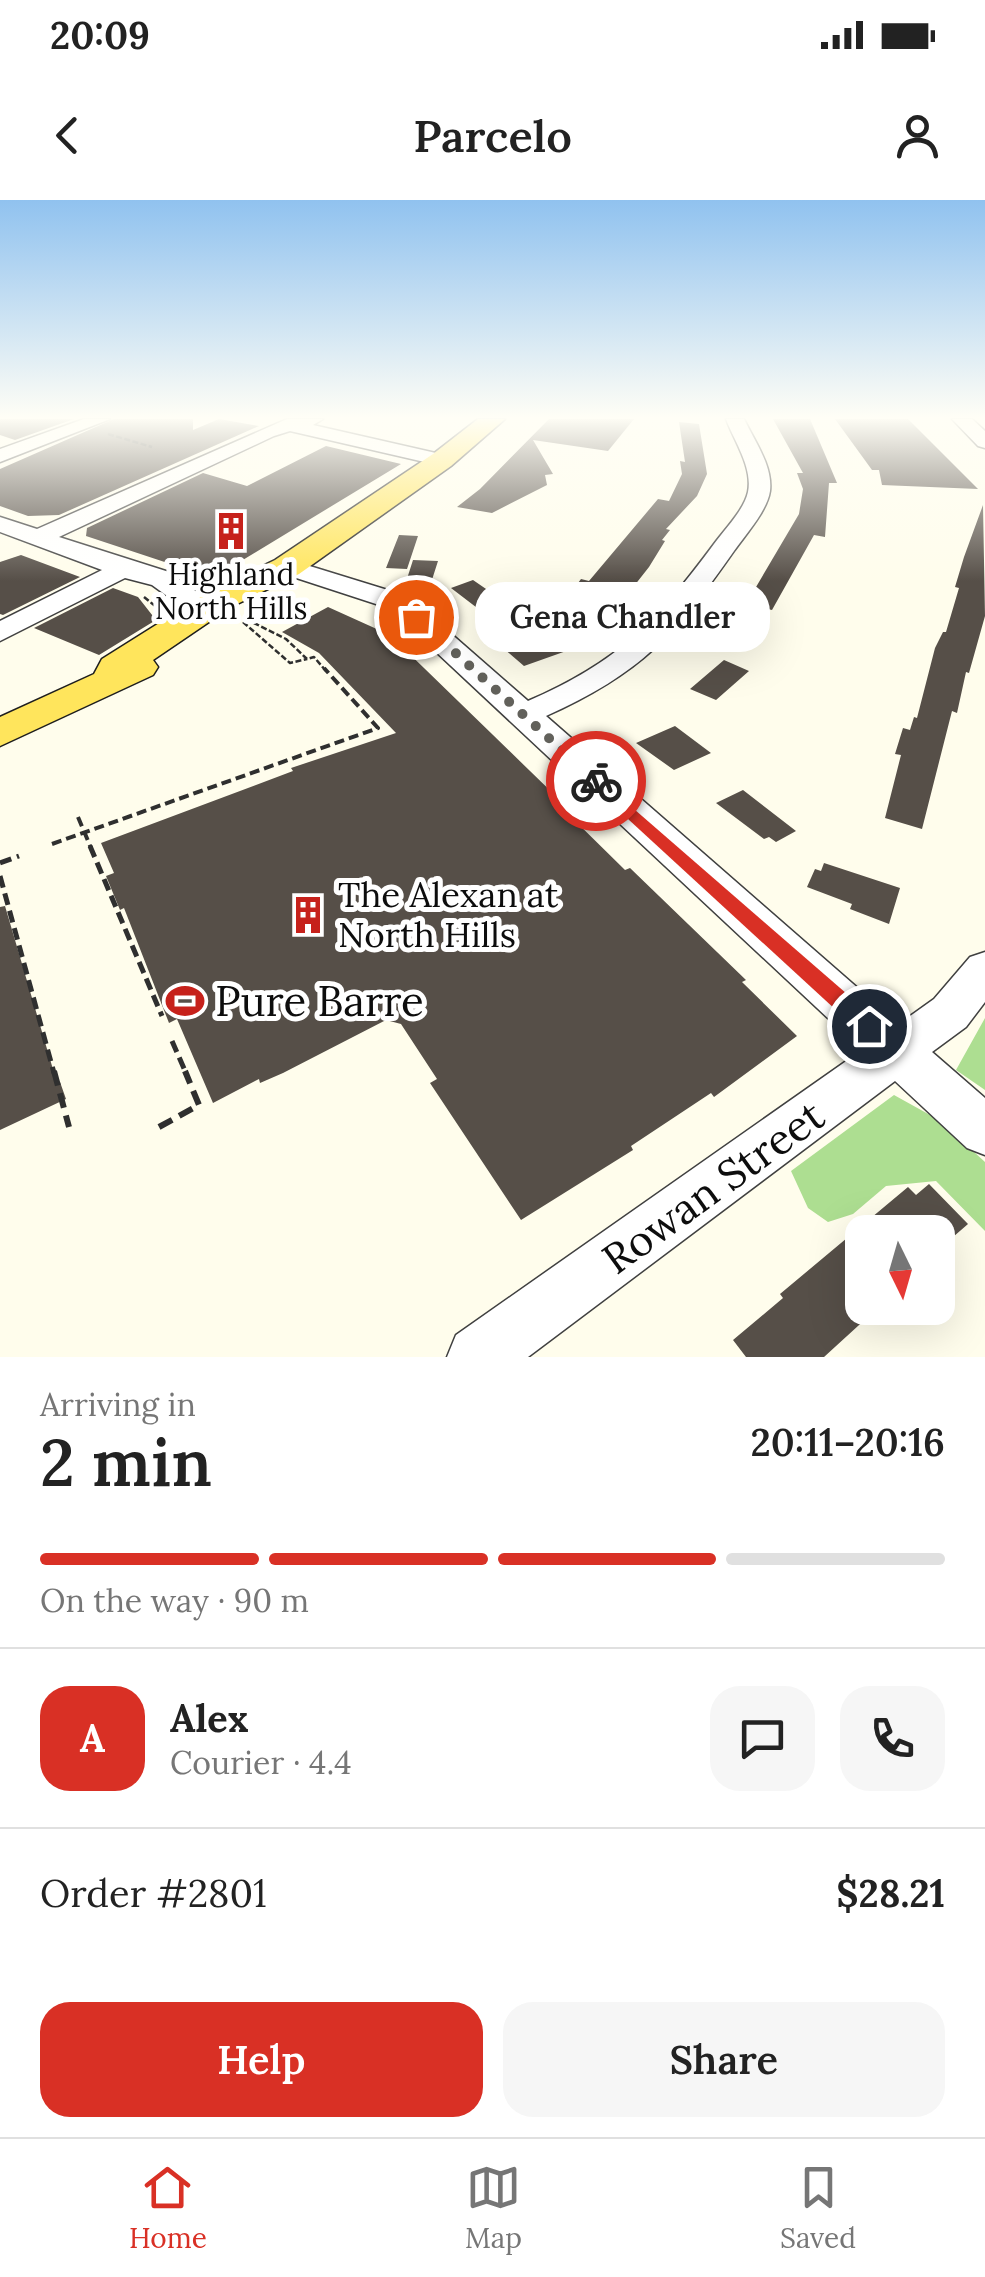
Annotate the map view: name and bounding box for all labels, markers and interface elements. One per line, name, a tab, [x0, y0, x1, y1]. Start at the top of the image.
text: 20:09	[50, 11, 150, 59]
text: Parcelo	[413, 107, 572, 164]
icon: back	[40, 108, 95, 163]
icon: person	[890, 108, 945, 163]
building icon: Highland North Hills	[210, 510, 252, 552]
place label: Highland North Hills	[155, 555, 307, 627]
pin	[374, 575, 459, 660]
callout: Gena Chandler	[476, 582, 771, 652]
icon: bag	[389, 590, 444, 645]
text: Gena Chandler	[510, 596, 735, 637]
courier	[546, 731, 646, 831]
icon: bike	[569, 754, 624, 809]
place label: The Alexan at North Hills	[338, 872, 559, 957]
building icon: The Alexan at North Hills	[287, 894, 329, 936]
place label: Pure Barre	[215, 974, 424, 1028]
sports icon: Pure Barre	[164, 980, 206, 1022]
pin	[827, 984, 912, 1069]
icon: home	[842, 999, 897, 1054]
street label: Rowan Street	[592, 1088, 835, 1285]
north arrow	[845, 1215, 955, 1325]
map controls	[845, 1215, 955, 1325]
text: Arriving in	[40, 1384, 196, 1425]
text: 20:11–20:16	[750, 1418, 945, 1466]
text: 2 min	[40, 1421, 212, 1504]
text: On the way · 90 m	[40, 1580, 309, 1621]
button: chat	[710, 1686, 815, 1791]
button: phone	[840, 1686, 945, 1791]
text: Alex	[170, 1694, 249, 1742]
text: A	[80, 1714, 105, 1762]
text: Courier · 4.4	[170, 1742, 352, 1783]
text: Order #2801	[40, 1869, 267, 1917]
text: $28.21	[836, 1869, 945, 1917]
button: Help	[40, 2002, 483, 2117]
button: Share	[503, 2002, 945, 2117]
tab: Home	[129, 2160, 207, 2256]
tab: Map	[465, 2160, 522, 2256]
tab: Saved	[780, 2160, 856, 2256]

